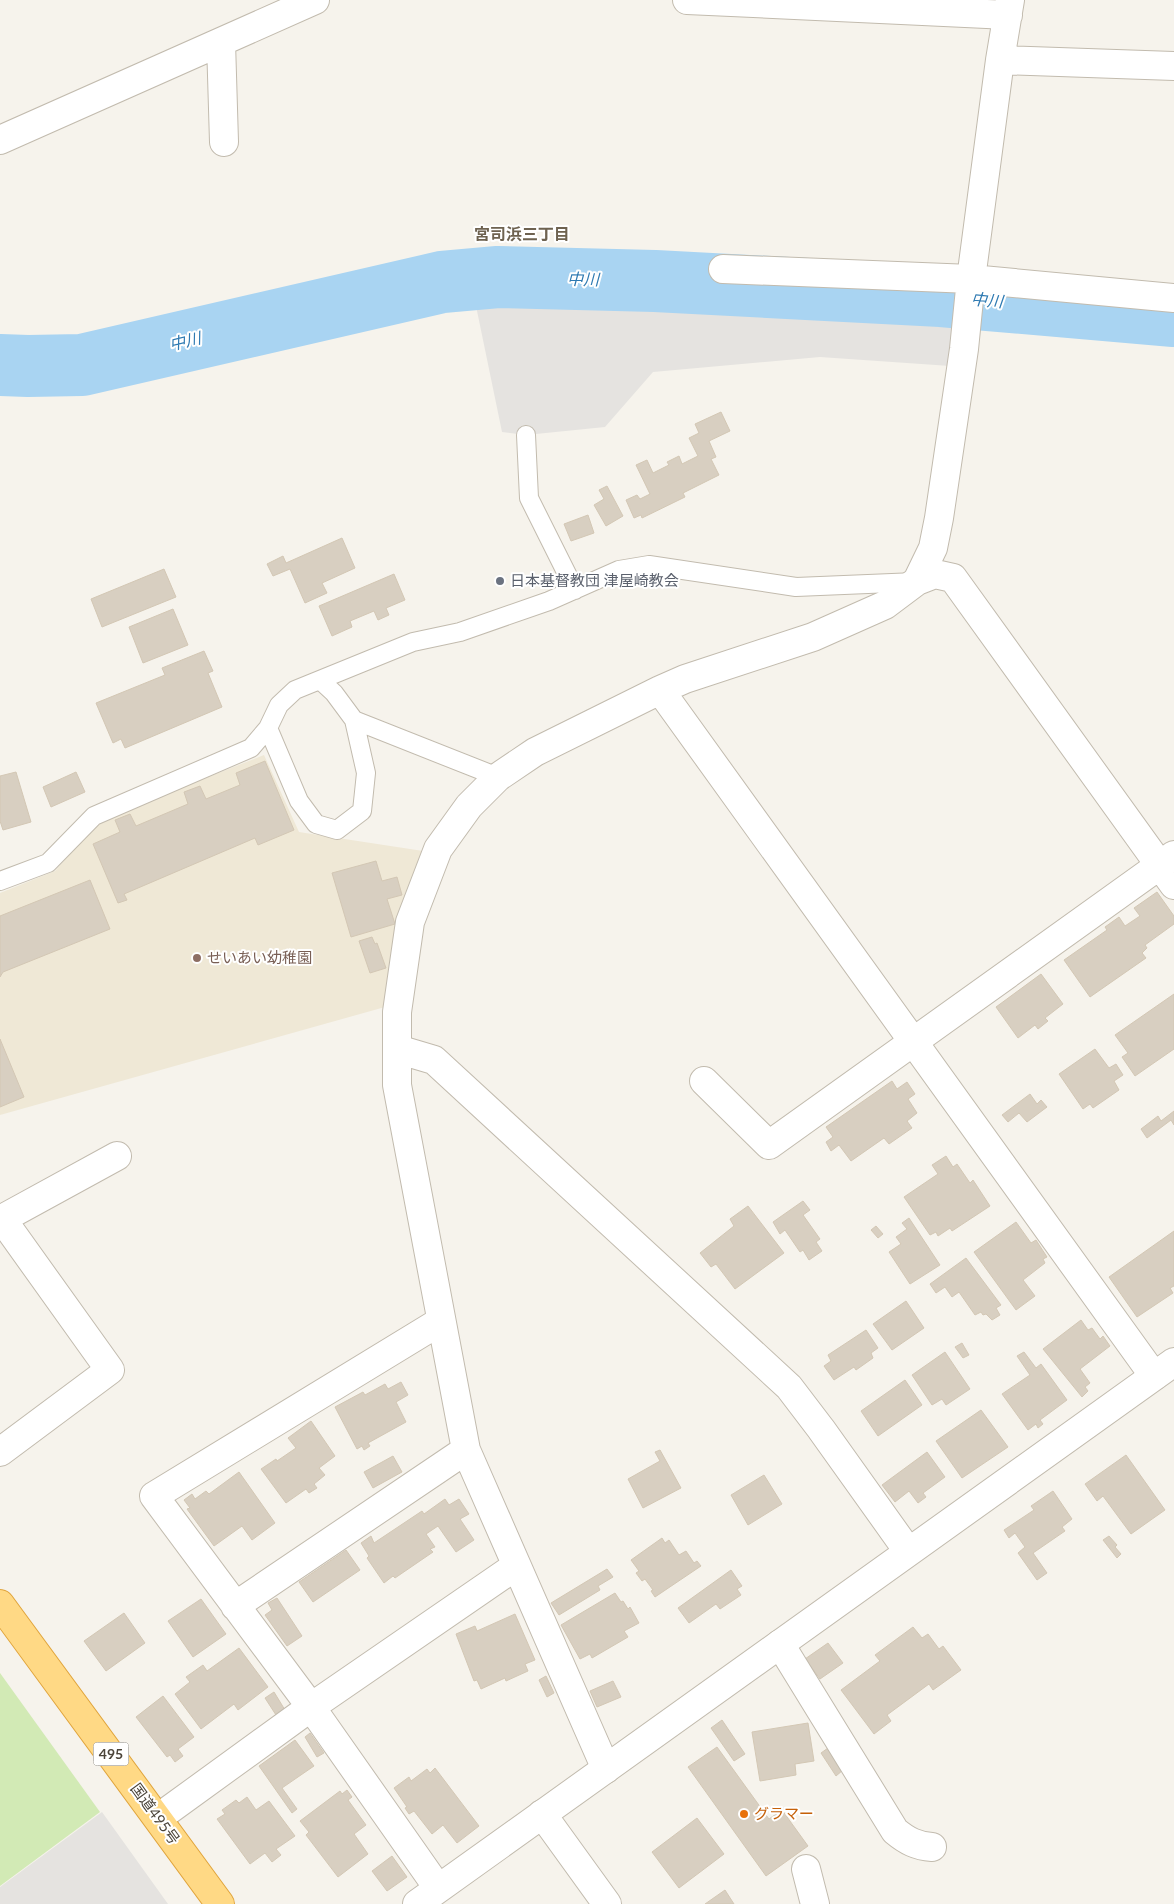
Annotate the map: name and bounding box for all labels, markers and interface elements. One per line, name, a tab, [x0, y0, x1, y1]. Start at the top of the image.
district label: 宮司浜三丁目	[474, 224, 570, 243]
water label: 中川	[567, 269, 601, 288]
water label: 中川	[970, 289, 1006, 311]
water label: 中川	[167, 327, 205, 353]
place label: 日本基督教団 津屋崎教会	[510, 571, 679, 589]
marker: 日本基督教団 津屋崎教会	[494, 575, 506, 587]
place label: せいあい幼稚園	[207, 948, 312, 966]
marker: せいあい幼稚園	[191, 952, 203, 964]
road number: 495	[94, 1742, 128, 1766]
street label: 国道495号	[128, 1779, 184, 1847]
place label: グラマー	[754, 1804, 814, 1822]
marker: グラマー	[738, 1808, 750, 1820]

